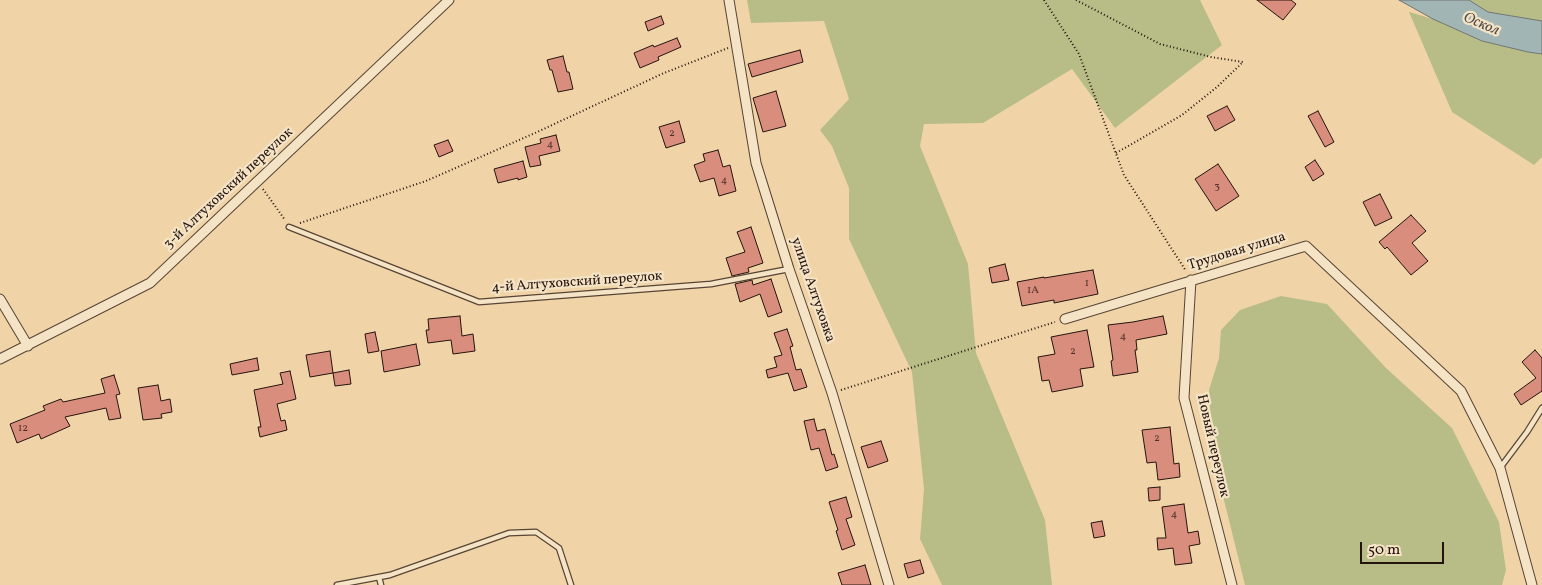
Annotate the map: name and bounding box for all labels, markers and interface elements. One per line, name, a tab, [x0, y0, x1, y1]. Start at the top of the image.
water label: Оскол	[1460, 9, 1502, 41]
street label: 3-й Алтуховский переулок	[161, 125, 297, 253]
house number: 2	[669, 127, 675, 141]
house number: 4	[547, 138, 553, 152]
house number: 4	[721, 174, 727, 188]
house number: 3	[1214, 180, 1220, 194]
street label: Трудовая улица	[1186, 229, 1288, 275]
street label: улица Алтуховка	[786, 235, 838, 345]
street label: 4-й Алтуховский переулок	[491, 269, 663, 297]
house number: 1	[1085, 277, 1089, 291]
house number: 1А	[1027, 284, 1039, 298]
house number: 4	[1120, 330, 1126, 344]
house number: 2	[1070, 345, 1076, 359]
street label: Новый переулок	[1192, 393, 1232, 499]
house number: 12	[18, 422, 28, 436]
house number: 2	[1154, 432, 1160, 446]
house number: 4	[1171, 508, 1177, 522]
scale bar	[1362, 532, 1446, 564]
text: 50 m	[1368, 540, 1400, 561]

